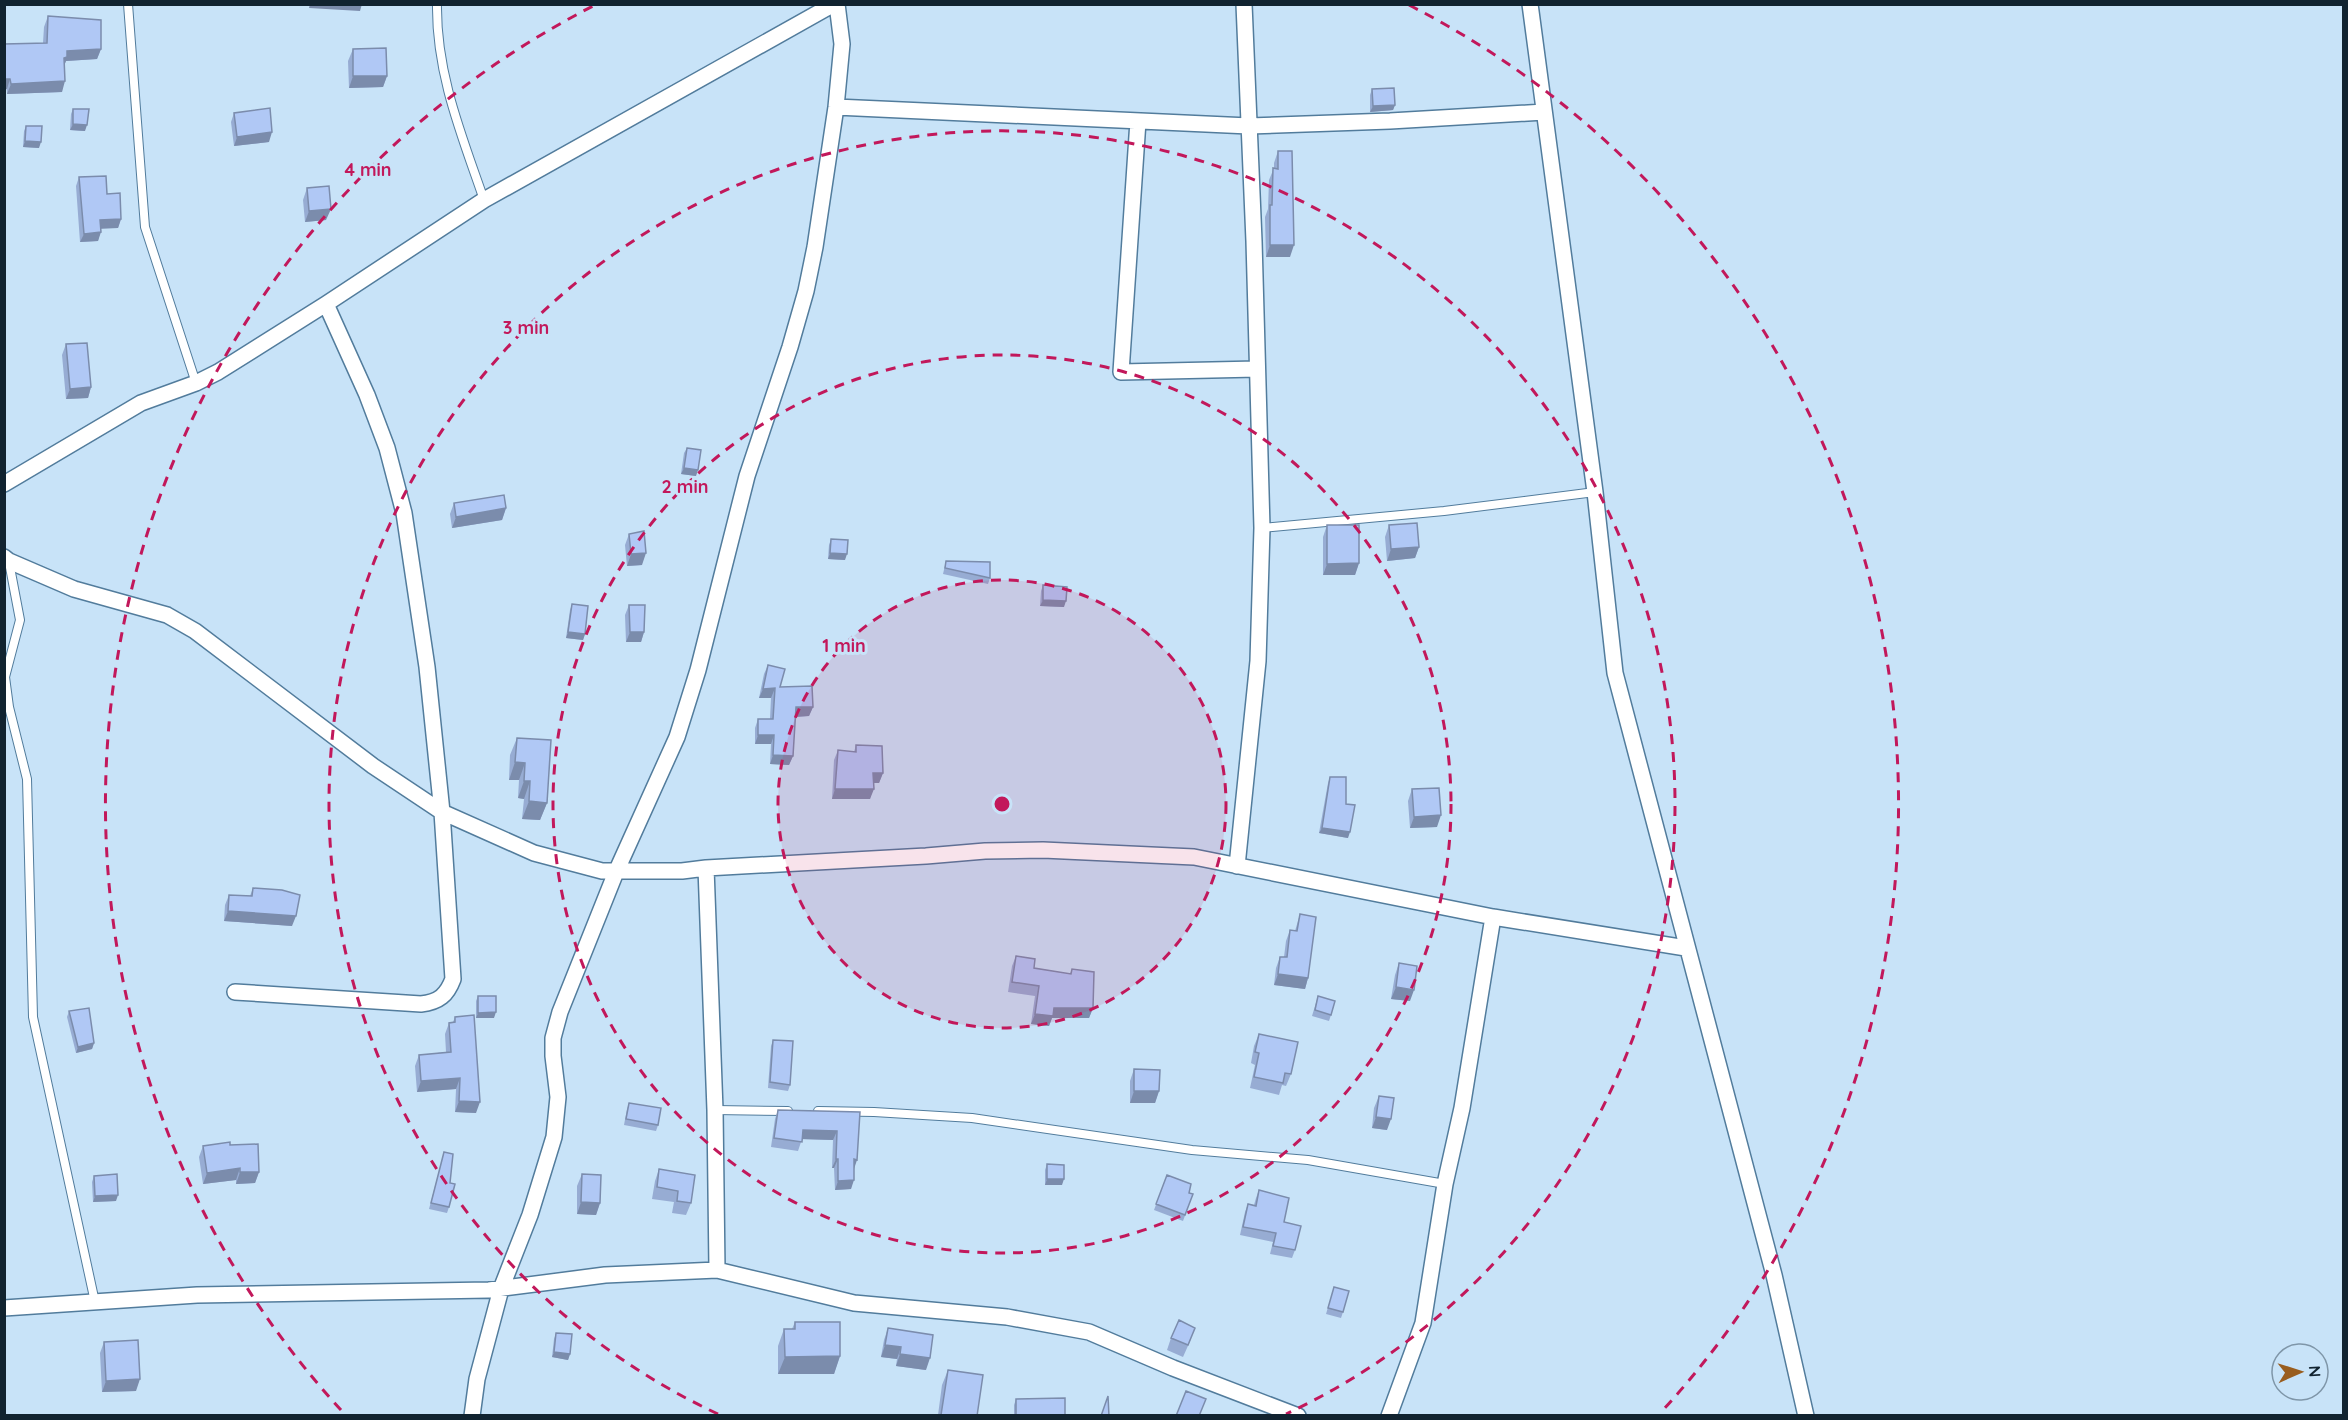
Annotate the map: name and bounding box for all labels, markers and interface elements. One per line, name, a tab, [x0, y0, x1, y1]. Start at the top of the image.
text: 4 min	[344, 158, 392, 181]
text: 3 min	[503, 316, 549, 339]
text: 2 min	[662, 475, 708, 498]
text: 1 min	[822, 634, 866, 657]
centre of rings	[992, 794, 1012, 814]
north arrow	[2270, 1342, 2330, 1402]
text: N	[2305, 1365, 2325, 1378]

